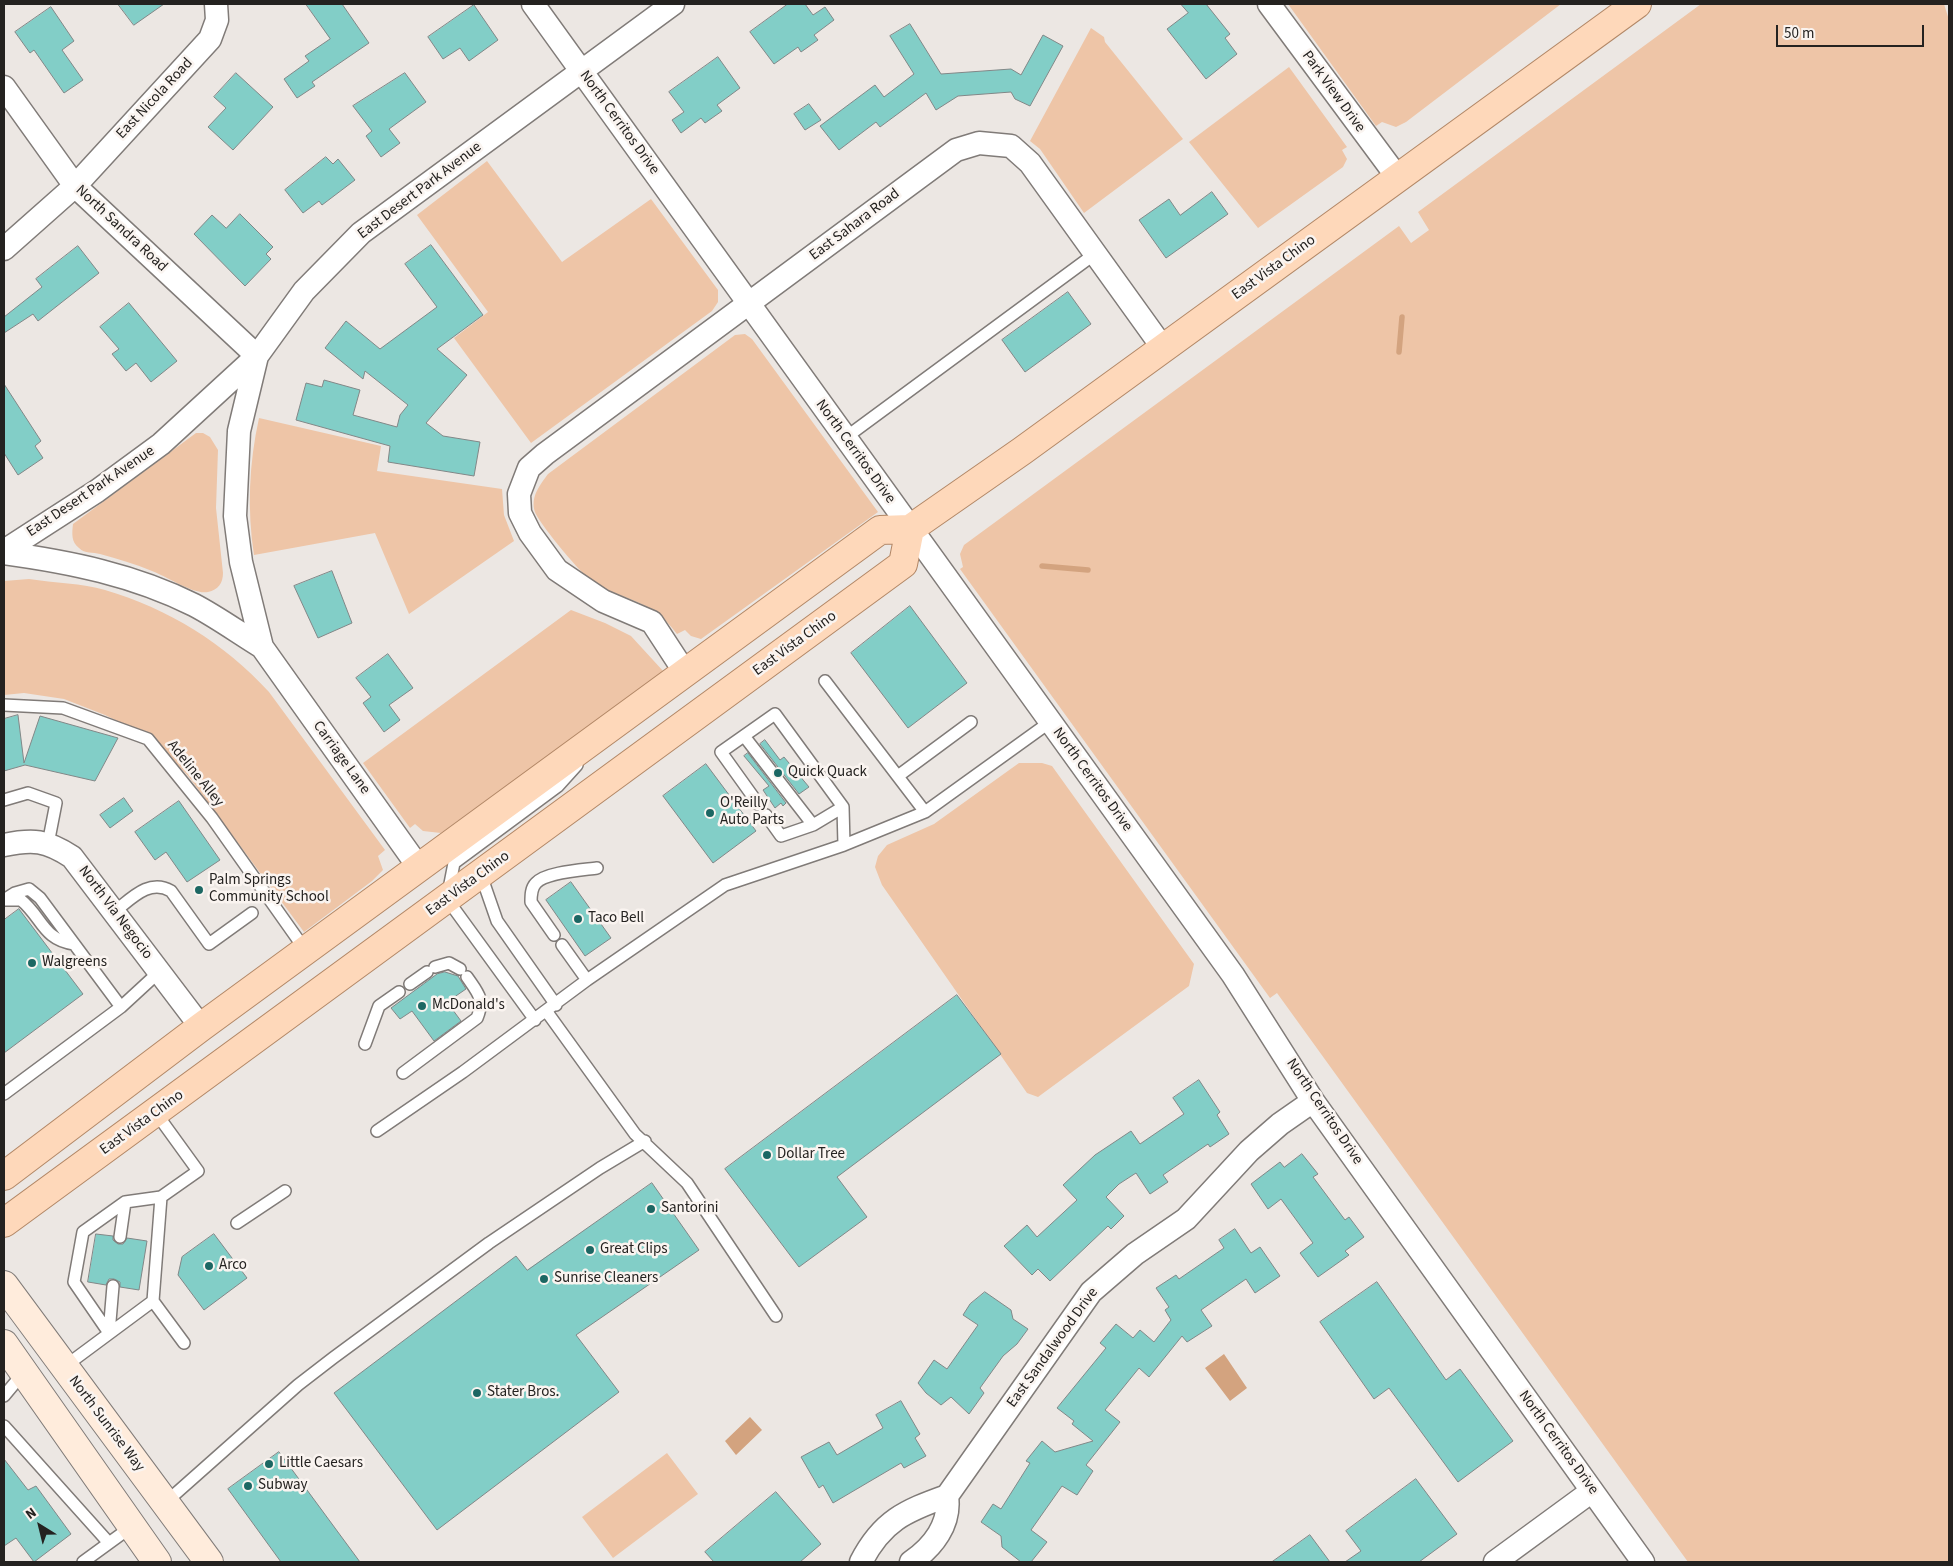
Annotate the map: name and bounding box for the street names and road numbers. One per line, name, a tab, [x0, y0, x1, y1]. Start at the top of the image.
street label: Park View Drive	[1297, 48, 1369, 136]
street label: East Nicola Road	[113, 55, 197, 143]
street label: North Cerritos Drive	[575, 67, 663, 179]
street label: East Desert Park Avenue	[355, 139, 485, 243]
street label: North Sandra Road	[71, 182, 171, 276]
street label: East Sahara Road	[806, 185, 904, 265]
street label: East Vista Chino	[1229, 232, 1319, 304]
street label: North Cerritos Drive	[811, 396, 899, 508]
street label: East Desert Park Avenue	[24, 442, 158, 542]
street label: East Vista Chino	[750, 608, 840, 680]
street label: Carriage Lane	[308, 718, 374, 798]
street label: North Cerritos Drive	[1048, 724, 1136, 836]
street label: Adeline Alley	[163, 737, 227, 811]
street label: East Vista Chino	[423, 848, 513, 920]
street label: North Via Negocio	[74, 863, 156, 963]
street label: North Cerritos Drive	[1282, 1056, 1366, 1168]
street label: East Vista Chino	[97, 1087, 187, 1159]
street label: East Sandalwood Drive	[1003, 1285, 1103, 1411]
street label: North Sunrise Way	[64, 1373, 148, 1475]
street label: North Cerritos Drive	[1514, 1387, 1602, 1499]

